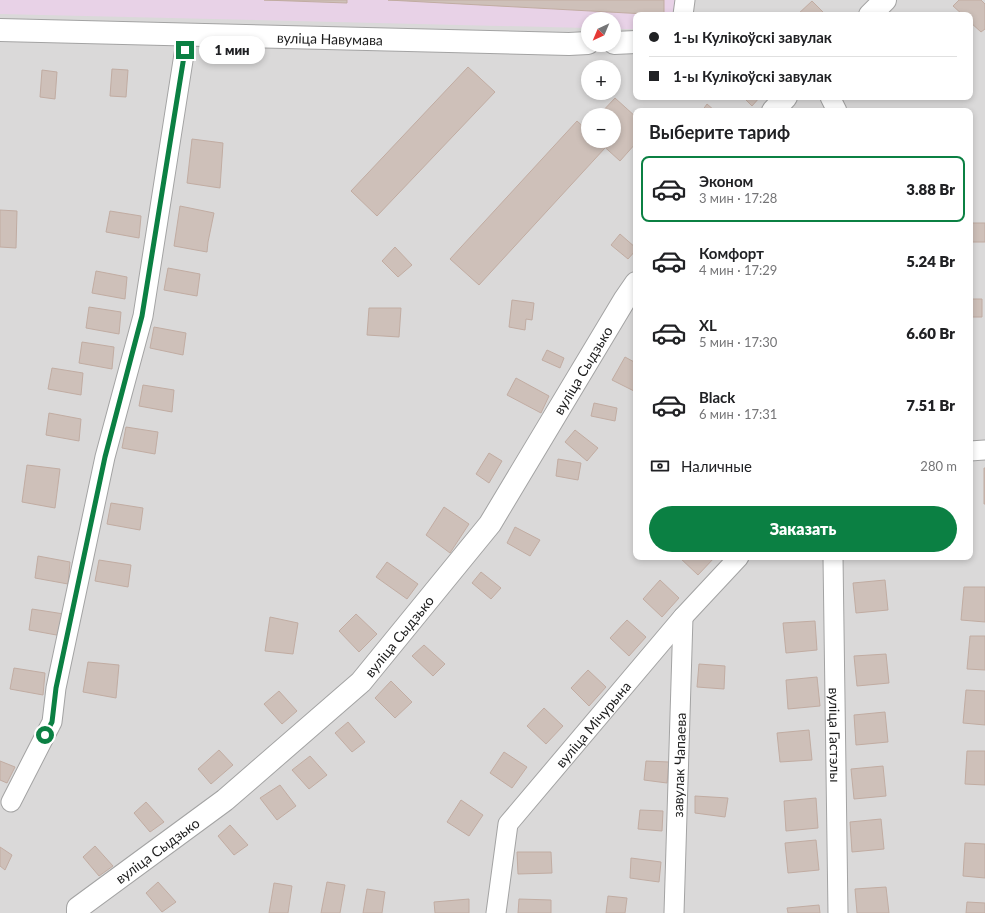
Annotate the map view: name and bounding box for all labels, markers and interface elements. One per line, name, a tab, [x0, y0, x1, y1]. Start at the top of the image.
north arrow	[581, 12, 621, 52]
map controls	[581, 12, 621, 148]
street label: вуліца Навумава	[277, 28, 383, 48]
text: 1-ы Кулікоўскі завулак	[673, 28, 832, 46]
callout: 1 мин	[199, 36, 265, 64]
route end	[176, 41, 194, 59]
text: 1 мин	[214, 42, 250, 58]
button: +	[581, 60, 621, 100]
text: 1-ы Кулікоўскі завулак	[673, 67, 832, 85]
button: −	[581, 108, 621, 148]
text: Выберите тариф	[649, 121, 790, 143]
icon: car	[651, 171, 687, 207]
text: Эконом	[699, 172, 753, 190]
text: 3.88 Br	[906, 180, 955, 198]
text: 3 мин · 17:28	[699, 190, 777, 206]
icon: car	[651, 243, 687, 279]
text: Комфорт	[699, 244, 764, 262]
text: 5.24 Br	[906, 252, 955, 270]
text: 4 мин · 17:29	[699, 262, 777, 278]
icon: car	[651, 315, 687, 351]
text: XL	[699, 316, 717, 334]
street label: вуліца Сыдзько	[549, 323, 615, 417]
text: 6.60 Br	[906, 324, 955, 342]
text: 5 мин · 17:30	[699, 334, 777, 350]
icon: car	[651, 387, 687, 423]
text: Black	[699, 388, 735, 406]
text: 7.51 Br	[906, 396, 955, 414]
text: 6 мин · 17:31	[699, 406, 777, 422]
icon: cash	[649, 455, 671, 477]
text: Наличные	[681, 457, 752, 475]
text: 280 m	[920, 458, 957, 474]
button: Заказать	[649, 506, 957, 552]
street label: вуліца Сыдзько	[360, 592, 437, 680]
street label: вуліца Мічурына	[552, 677, 634, 770]
street label: вуліца Гастэлы	[826, 687, 845, 783]
street label: завулак Чапаева	[668, 712, 689, 818]
route start	[36, 726, 54, 744]
street label: вуліца Сыдзько	[112, 814, 202, 886]

